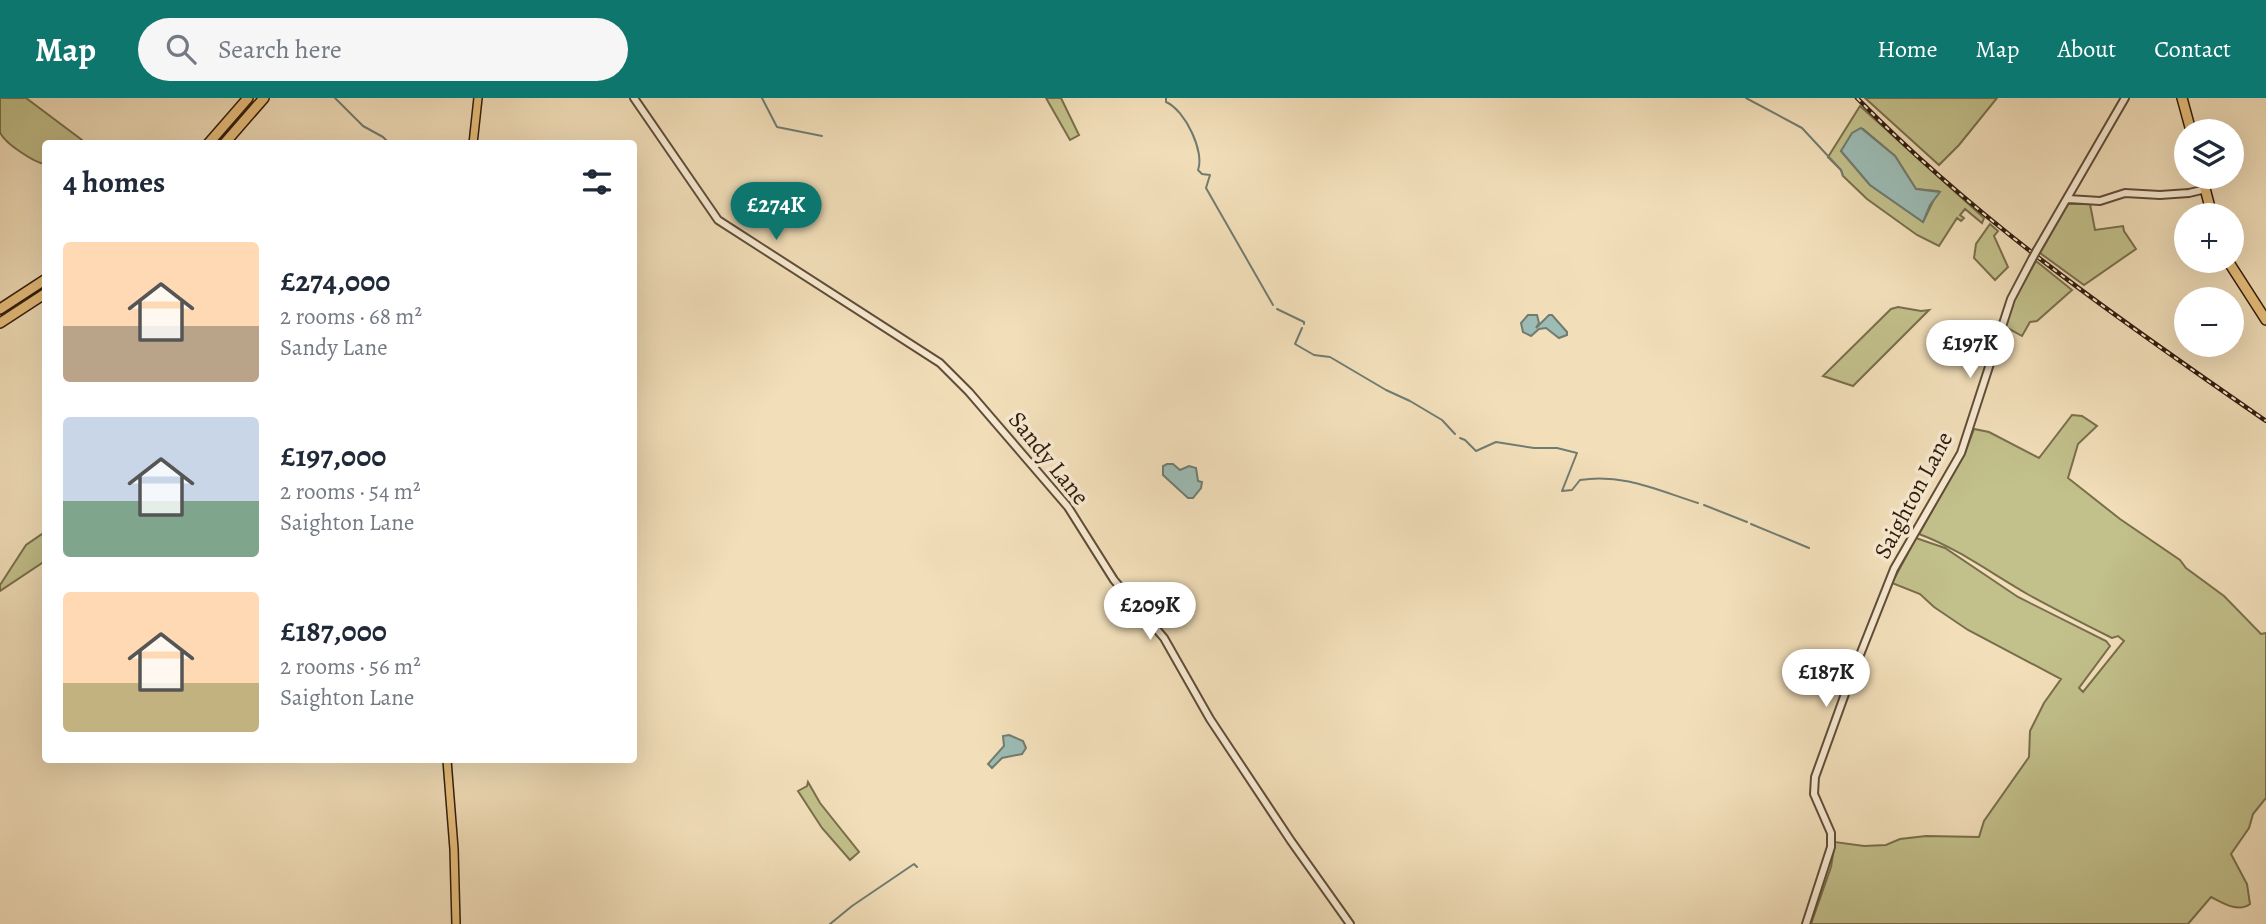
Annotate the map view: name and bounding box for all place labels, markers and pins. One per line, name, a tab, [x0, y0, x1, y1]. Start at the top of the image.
pin: £274K	[727, 183, 825, 242]
pin: £197K	[1921, 320, 2019, 380]
pin: £209K	[1101, 582, 1199, 642]
pin: £187K	[1777, 650, 1875, 709]

